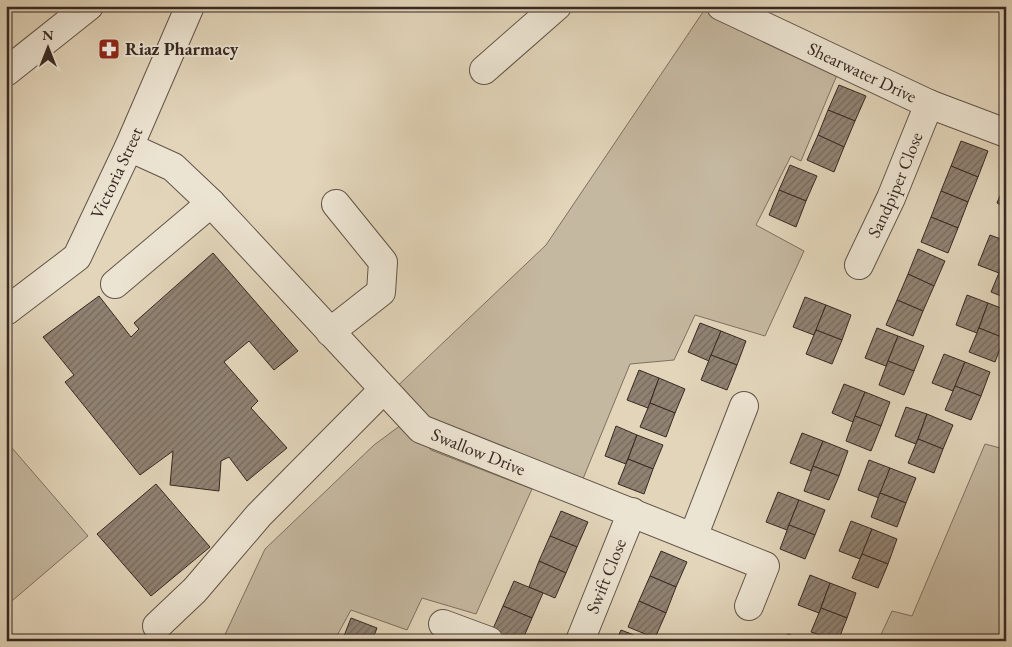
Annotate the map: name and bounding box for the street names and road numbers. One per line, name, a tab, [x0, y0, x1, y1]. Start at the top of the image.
street label: Shearwater Drive	[804, 37, 921, 108]
street label: Victoria Street	[85, 123, 147, 223]
street label: Sandpiper Close	[862, 128, 927, 241]
street label: Swallow Drive	[428, 422, 529, 480]
street label: Swift Close	[580, 535, 631, 617]

